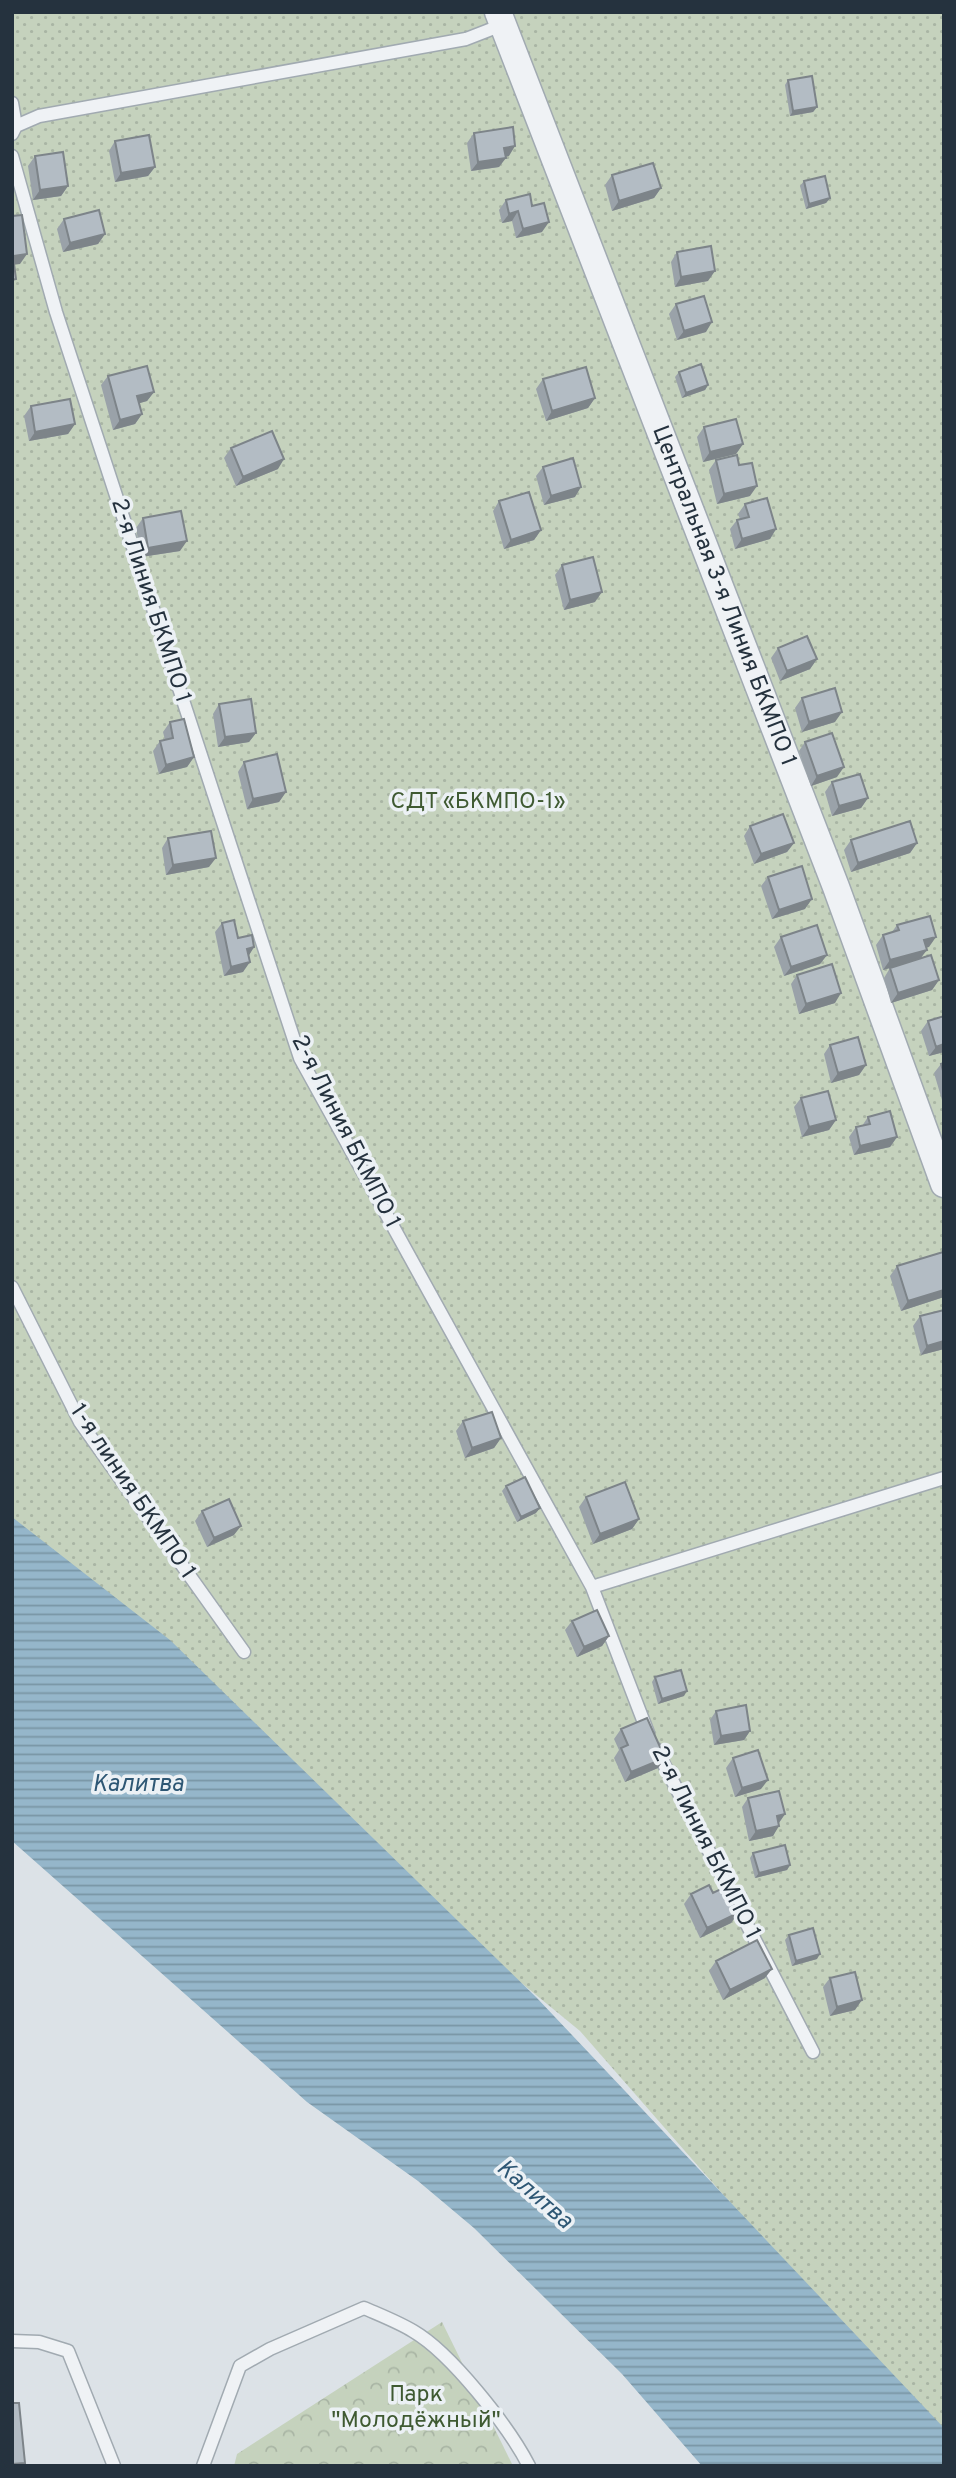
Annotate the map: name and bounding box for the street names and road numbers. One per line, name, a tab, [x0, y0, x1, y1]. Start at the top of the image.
street label: Центральная 3-я Линия БКМПО 1	[645, 422, 802, 770]
street label: 2-я Линия БКМПО 1	[103, 495, 197, 707]
street label: 2-я Линия БКМПО 1	[284, 1030, 406, 1234]
street label: 1-я линия БКМПО 1	[63, 1399, 201, 1585]
street label: 2-я Линия БКМПО 1	[644, 1741, 766, 1945]

